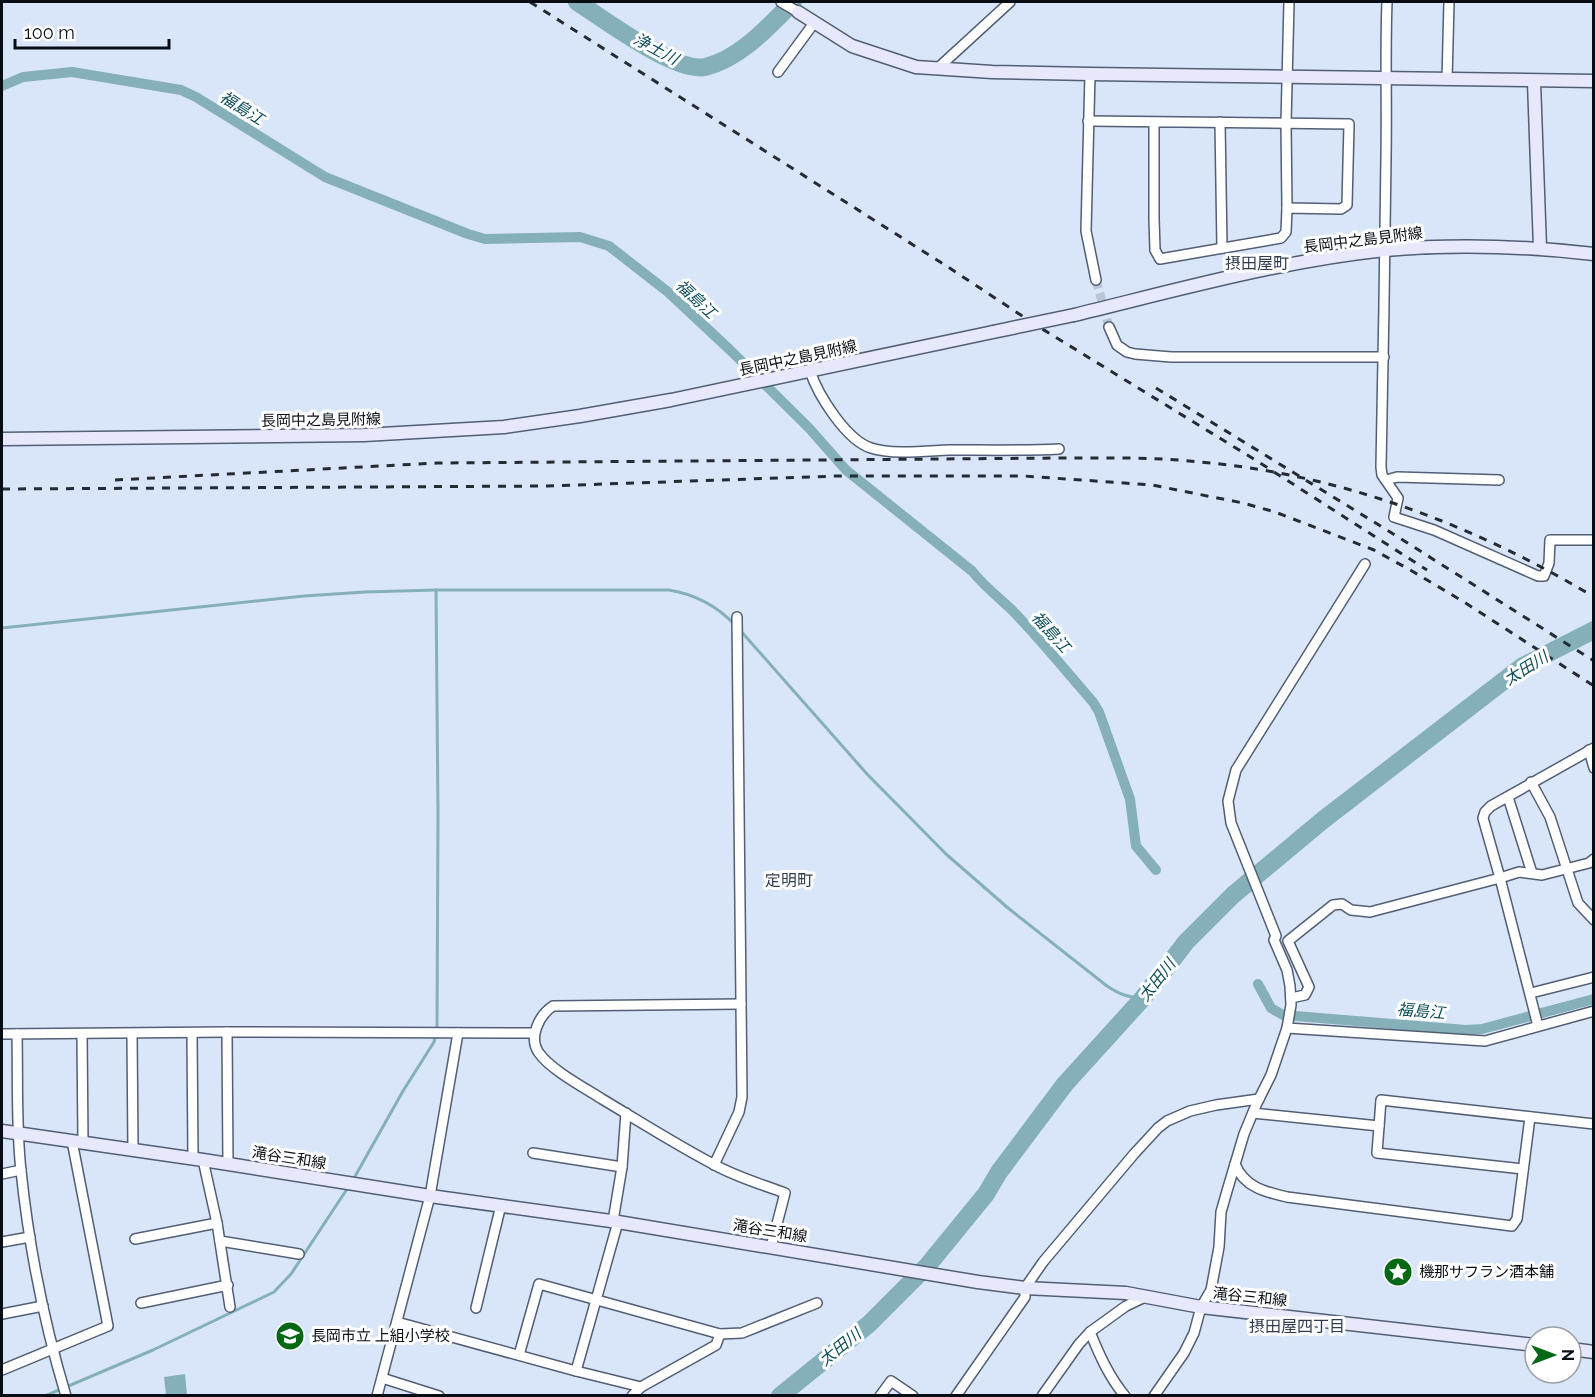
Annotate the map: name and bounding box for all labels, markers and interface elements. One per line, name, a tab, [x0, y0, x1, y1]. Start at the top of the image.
scale bar	[15, 12, 170, 50]
text: 100 m	[24, 22, 75, 43]
water label: 浄土川	[630, 29, 683, 70]
water label: 福島江	[217, 87, 269, 130]
street label: 長岡中之島見附線	[1302, 224, 1424, 256]
district label: 摂田屋町	[1225, 254, 1289, 273]
water label: 福島江	[672, 276, 721, 324]
street label: 長岡中之島見附線	[737, 337, 859, 379]
street label: 長岡中之島見附線	[261, 410, 381, 430]
water label: 福島江	[1028, 608, 1075, 658]
water label: 太田川	[1501, 646, 1553, 689]
district label: 定明町	[765, 871, 813, 890]
water label: 太田川	[1135, 954, 1180, 1005]
water label: 福島江	[1396, 999, 1448, 1023]
street label: 滝谷三和線	[251, 1143, 327, 1173]
street label: 滝谷三和線	[732, 1216, 808, 1246]
place icon: 機那サフラン酒本舗	[1382, 1256, 1414, 1288]
place label: 機那サフラン酒本舗	[1419, 1263, 1554, 1281]
street label: 滝谷三和線	[1212, 1284, 1288, 1310]
district label: 摂田屋四丁目	[1249, 1317, 1345, 1336]
school or university icon: 長岡市立 上組小学校	[274, 1320, 306, 1352]
water label: 太田川	[815, 1323, 866, 1369]
north arrow	[1523, 1325, 1583, 1385]
place label: 長岡市立 上組小学校	[311, 1327, 450, 1345]
text: N	[1558, 1349, 1577, 1361]

